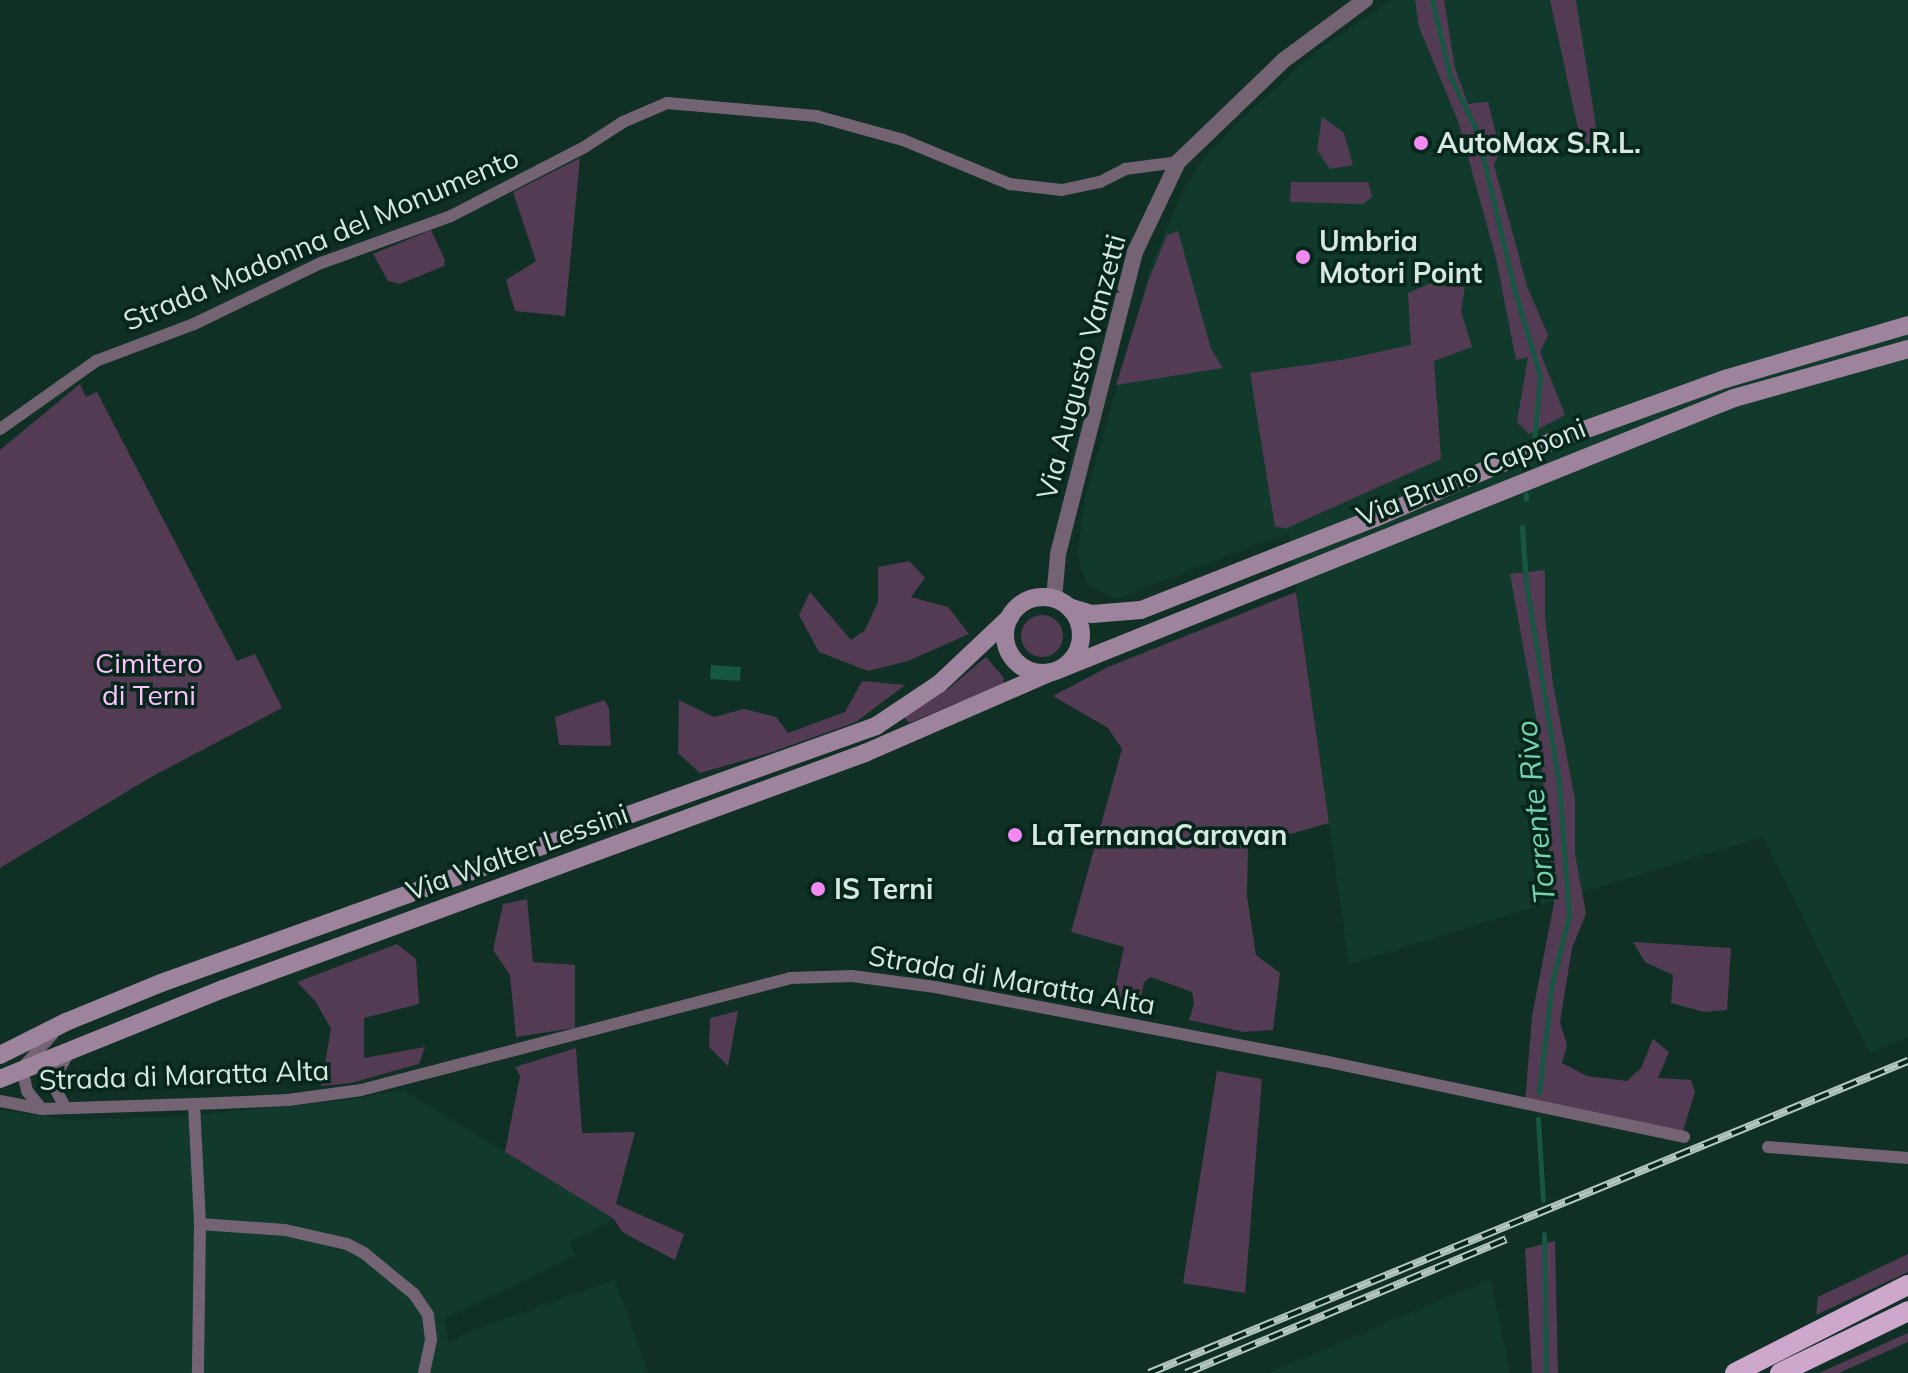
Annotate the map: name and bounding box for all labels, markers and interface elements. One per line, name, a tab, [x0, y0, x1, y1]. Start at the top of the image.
place label: AutoMax S.R.L.	[1437, 126, 1641, 160]
marker: AutoMax S.R.L.	[1412, 134, 1430, 152]
street label: Strada Madonna del Monumento	[118, 140, 524, 338]
place label: Umbria Motori Point	[1319, 224, 1482, 290]
street label: Via Augusto Vanzetti	[1029, 231, 1133, 503]
marker: Umbria Motori Point	[1294, 248, 1312, 266]
street label: Via Bruno Capponi	[1352, 411, 1590, 533]
park label: Cimitero di Terni	[95, 646, 203, 712]
water label: Torrente Rivo	[1507, 719, 1563, 905]
street label: Via Walter Lessini	[402, 796, 632, 908]
place label: LaTernanaCaravan	[1031, 818, 1287, 852]
marker: LaTernanaCaravan	[1006, 826, 1024, 844]
place label: IS Terni	[834, 872, 933, 906]
marker: IS Terni	[809, 880, 827, 898]
street label: Strada di Maratta Alta	[866, 938, 1158, 1022]
street label: Strada di Maratta Alta	[38, 1053, 330, 1097]

